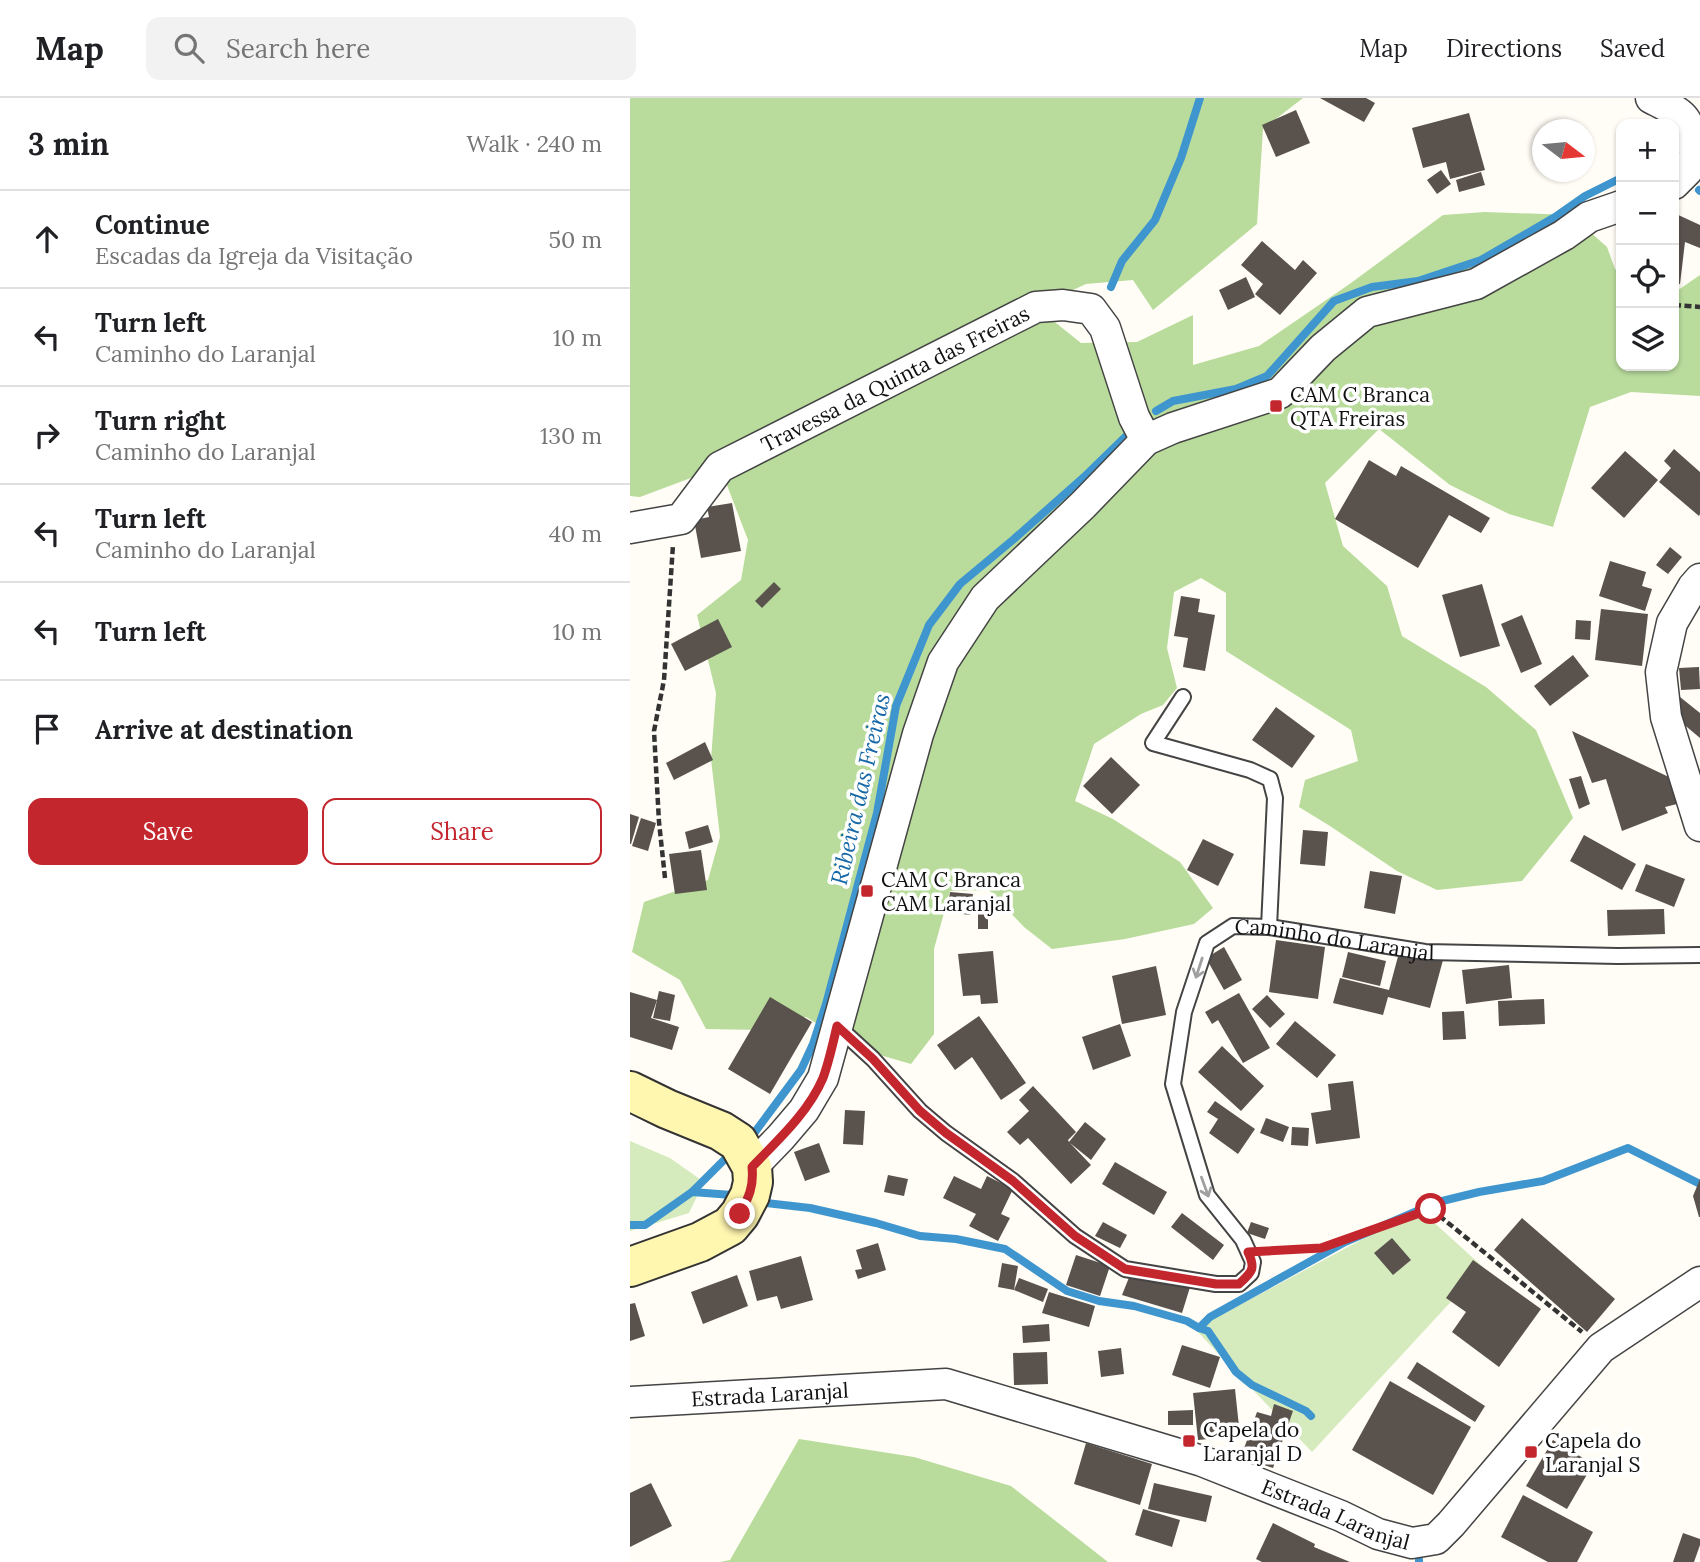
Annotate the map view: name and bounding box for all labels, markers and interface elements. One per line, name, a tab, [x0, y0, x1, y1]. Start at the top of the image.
search box	[146, 17, 636, 80]
text: Map	[35, 27, 104, 69]
icon: search	[170, 29, 208, 67]
text: Search here	[226, 32, 370, 65]
text: Map	[1359, 33, 1408, 64]
text: Directions	[1446, 33, 1562, 64]
text: Saved	[1600, 33, 1665, 64]
north arrow	[1532, 119, 1595, 182]
map controls	[1616, 119, 1679, 371]
button: +	[1616, 119, 1679, 182]
text: 3 min	[28, 125, 109, 163]
text: Walk · 240 m	[466, 129, 602, 158]
button: −	[1616, 182, 1679, 245]
text: Continue	[95, 208, 210, 241]
icon: ahead	[28, 220, 66, 258]
text: 50 m	[549, 225, 602, 254]
text: Escadas da Igreja da Visitação	[95, 241, 413, 270]
button: locate	[1616, 245, 1679, 308]
street label: Travessa da Quinta das Freiras	[756, 299, 1034, 458]
text: Turn left	[95, 306, 206, 339]
button: layers	[1616, 308, 1679, 371]
icon: left	[28, 318, 66, 356]
text: 10 m	[553, 323, 602, 352]
text: Caminho do Laranjal	[95, 339, 316, 368]
place label: CAM C Branca QTA Freiras	[1290, 381, 1430, 432]
marker: CAM C Branca QTA Freiras	[1268, 398, 1284, 414]
text: Turn right	[95, 404, 226, 437]
icon: right	[28, 416, 66, 454]
text: 130 m	[540, 421, 602, 450]
text: Caminho do Laranjal	[95, 437, 316, 466]
text: Turn left	[95, 502, 206, 535]
icon: left	[28, 514, 66, 552]
text: 40 m	[549, 519, 602, 548]
text: Caminho do Laranjal	[95, 535, 316, 564]
icon: left	[28, 612, 66, 650]
text: Turn left	[95, 615, 206, 648]
text: 10 m	[553, 617, 602, 646]
water label: Ribeira das Freiras	[824, 690, 896, 888]
icon: arrive	[28, 710, 66, 748]
text: Arrive at destination	[95, 713, 353, 746]
button: Save	[28, 798, 308, 865]
button: Share	[322, 798, 602, 865]
place label: CAM C Branca CAM Laranjal	[881, 866, 1021, 917]
marker: CAM C Branca CAM Laranjal	[859, 883, 875, 899]
street label: Caminho do Laranjal	[1234, 912, 1435, 966]
one-way arrow	[1192, 956, 1204, 978]
one-way arrow	[1200, 1175, 1212, 1197]
route start	[1415, 1193, 1446, 1224]
route end	[724, 1198, 755, 1229]
street label: Estrada Laranjal	[690, 1376, 849, 1412]
place label: Capela do Laranjal D	[1203, 1416, 1302, 1467]
place label: Capela do Laranjal S	[1545, 1427, 1641, 1478]
marker: Capela do Laranjal D	[1181, 1433, 1197, 1449]
marker: Capela do Laranjal S	[1523, 1444, 1539, 1460]
street label: Estrada Laranjal	[1258, 1472, 1413, 1555]

